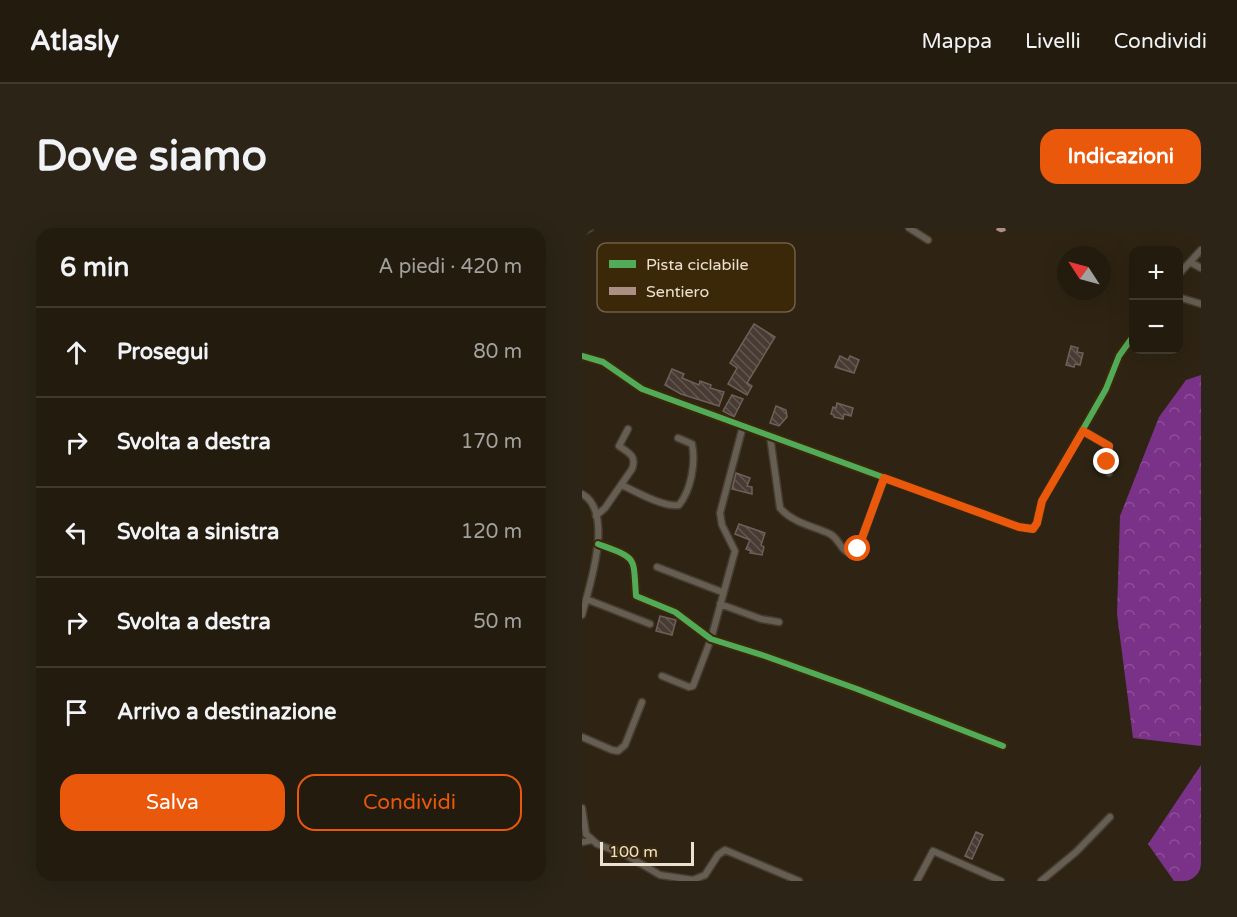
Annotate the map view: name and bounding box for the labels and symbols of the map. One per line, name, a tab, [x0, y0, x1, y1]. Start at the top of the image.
legend	[597, 243, 795, 312]
north arrow	[1057, 246, 1111, 300]
text: Pista ciclabile	[646, 255, 749, 275]
text: Sentiero	[646, 282, 709, 302]
route end	[1093, 448, 1119, 474]
route start	[844, 535, 870, 561]
scale bar	[600, 839, 694, 866]

